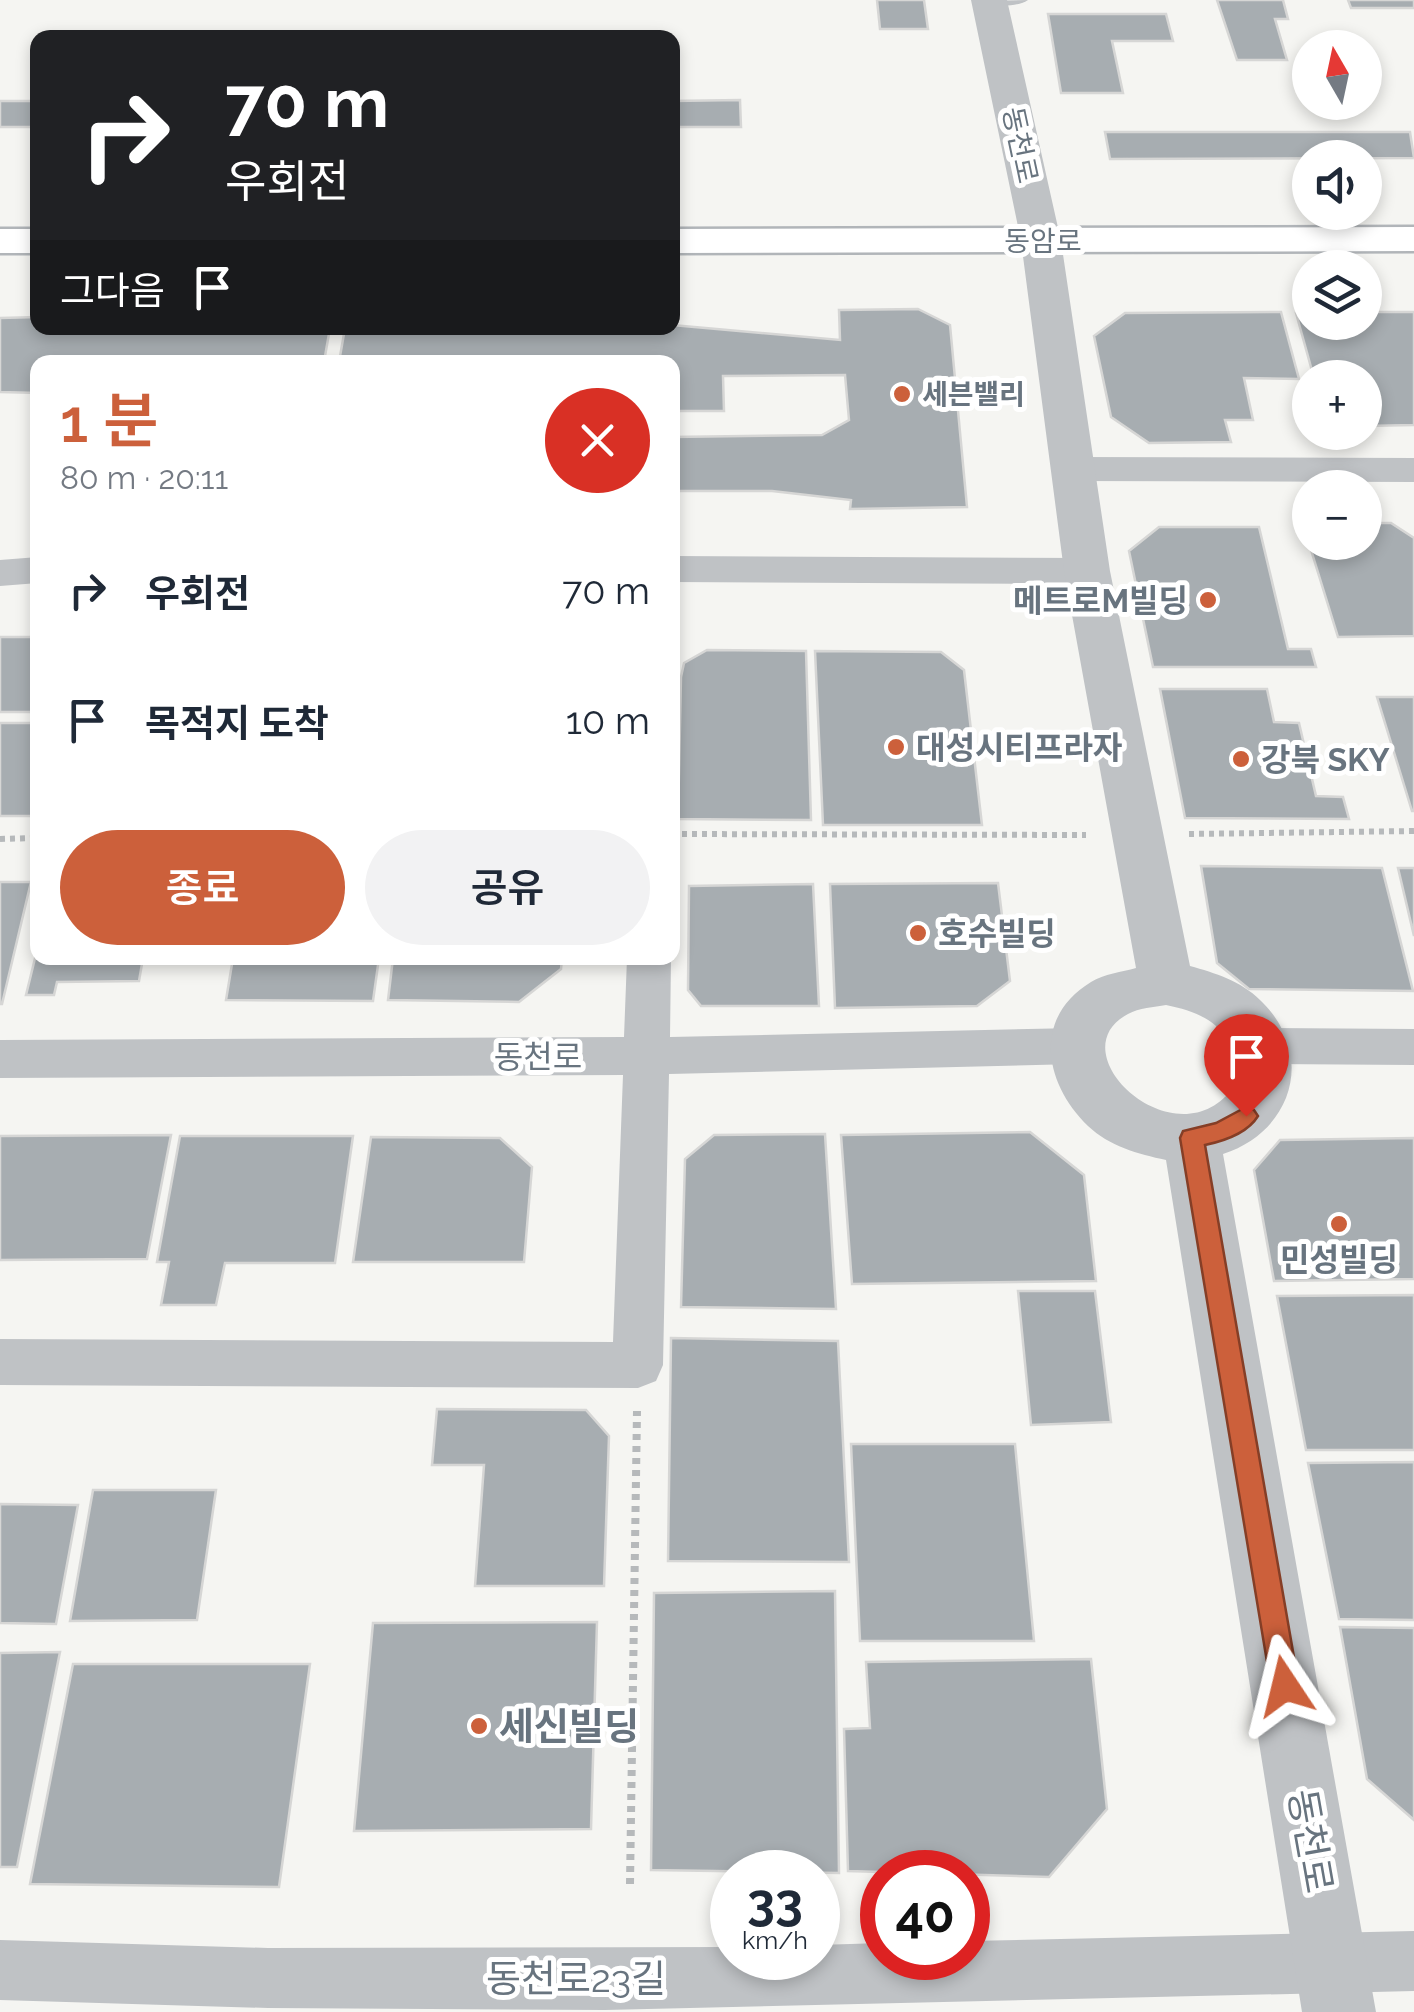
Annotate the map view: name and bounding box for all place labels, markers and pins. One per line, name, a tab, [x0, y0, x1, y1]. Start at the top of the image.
place label: 세븐밸리	[922, 378, 1025, 411]
marker: 세븐밸리	[891, 383, 913, 405]
place label: 메트로M빌딩	[1013, 582, 1188, 619]
marker: 메트로M빌딩	[1197, 589, 1219, 611]
place label: 대성시티프라자	[916, 729, 1123, 766]
marker: 대성시티프라자	[885, 736, 907, 758]
place label: 강북 SKY	[1261, 741, 1390, 778]
marker: 강북 SKY	[1230, 748, 1252, 770]
place label: 호수빌딩	[938, 915, 1056, 952]
marker: 호수빌딩	[907, 922, 929, 944]
pin	[1204, 1014, 1289, 1117]
marker: 민성빌딩	[1328, 1213, 1350, 1235]
place label: 민성빌딩	[1280, 1241, 1398, 1278]
place label: 세신빌딩	[499, 1704, 639, 1749]
marker: 세신빌딩	[468, 1715, 490, 1737]

